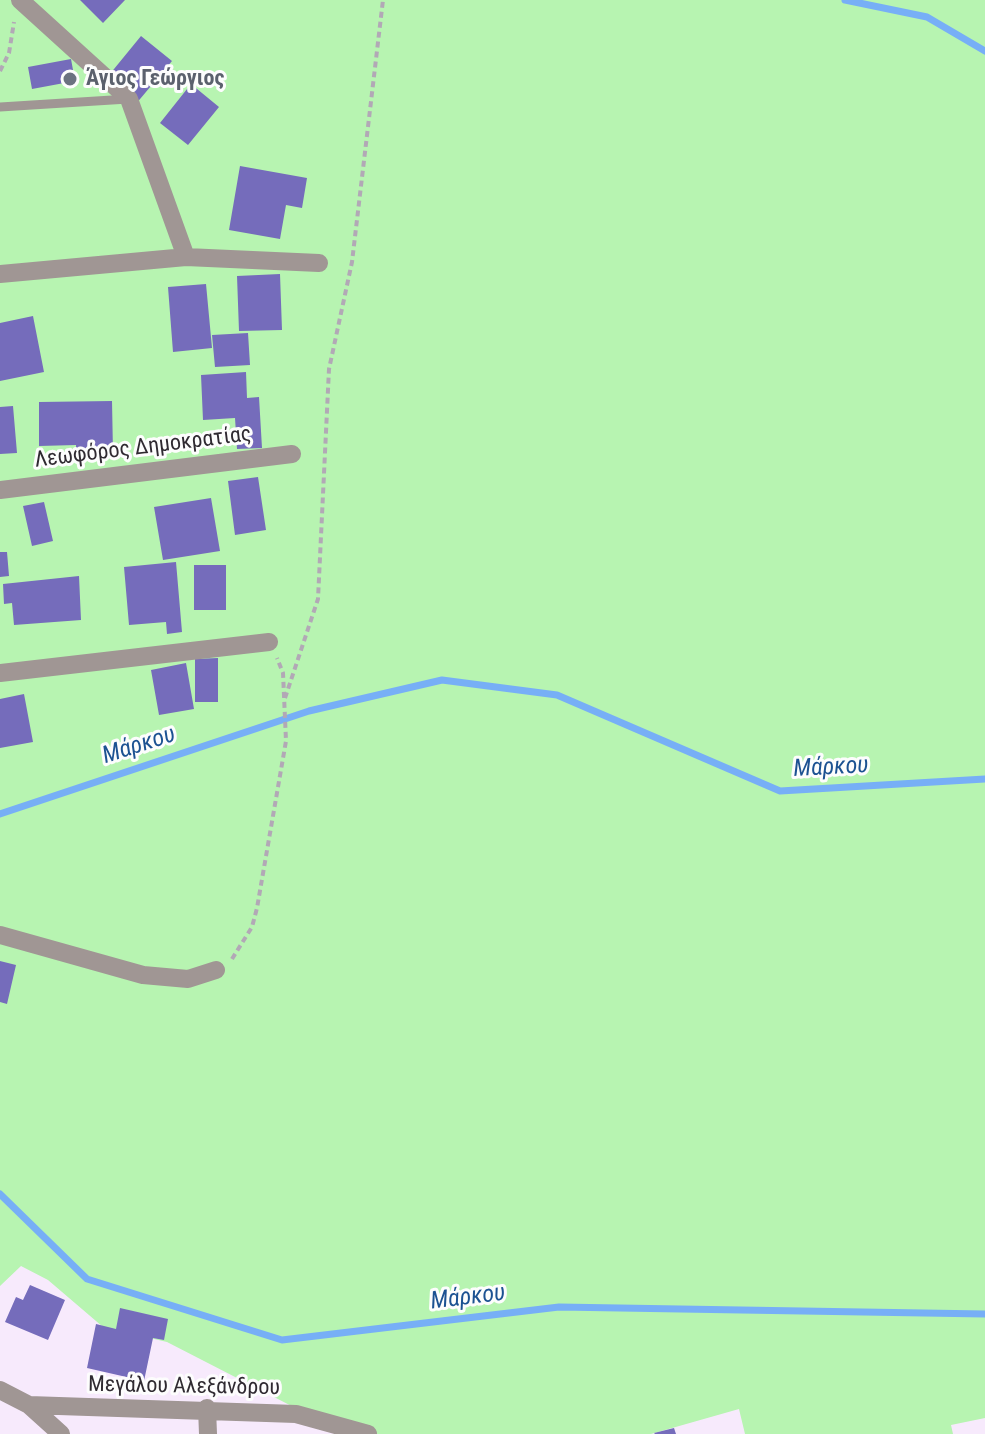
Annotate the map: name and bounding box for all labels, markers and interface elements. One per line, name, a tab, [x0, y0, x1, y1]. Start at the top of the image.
place label: Άγιος Γεώργιος	[86, 66, 224, 92]
marker: Άγιος Γεώργιος	[61, 70, 79, 88]
street label: Λεωφόρος Δημοκρατίας	[33, 422, 253, 474]
water label: Μάρκου	[99, 721, 179, 771]
water label: Μάρκου	[793, 752, 869, 784]
water label: Μάρκου	[429, 1279, 507, 1317]
street label: Μεγάλου Αλεξάνδρου	[88, 1372, 280, 1402]

